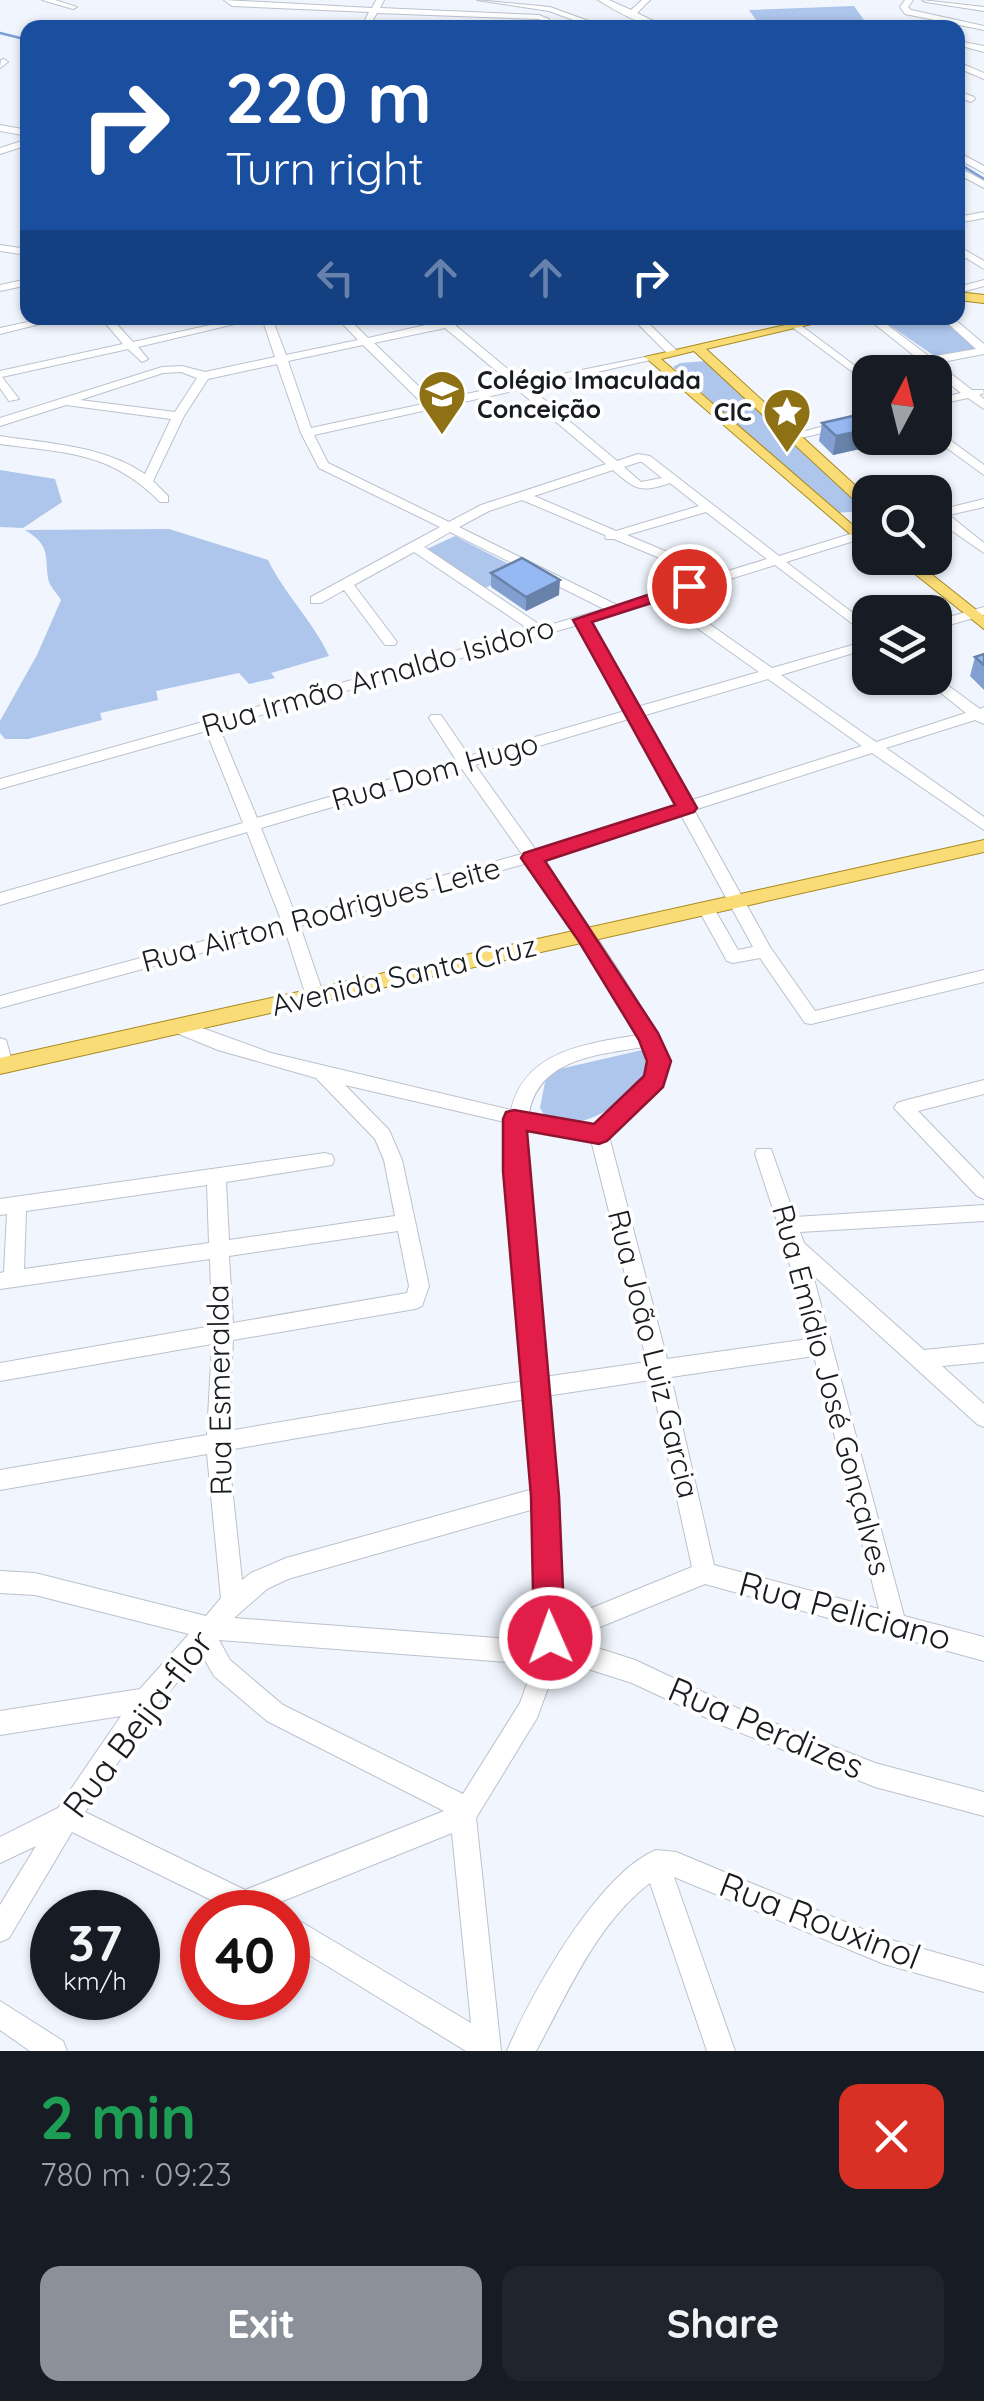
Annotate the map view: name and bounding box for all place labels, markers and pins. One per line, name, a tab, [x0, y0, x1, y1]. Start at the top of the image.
place label: Colégio Imaculada Conceição	[477, 364, 701, 424]
school or university icon: Colégio Imaculada Conceição	[416, 368, 468, 436]
place icon: CIC	[761, 386, 813, 454]
place label: CIC	[714, 396, 752, 427]
pin	[647, 544, 732, 629]

